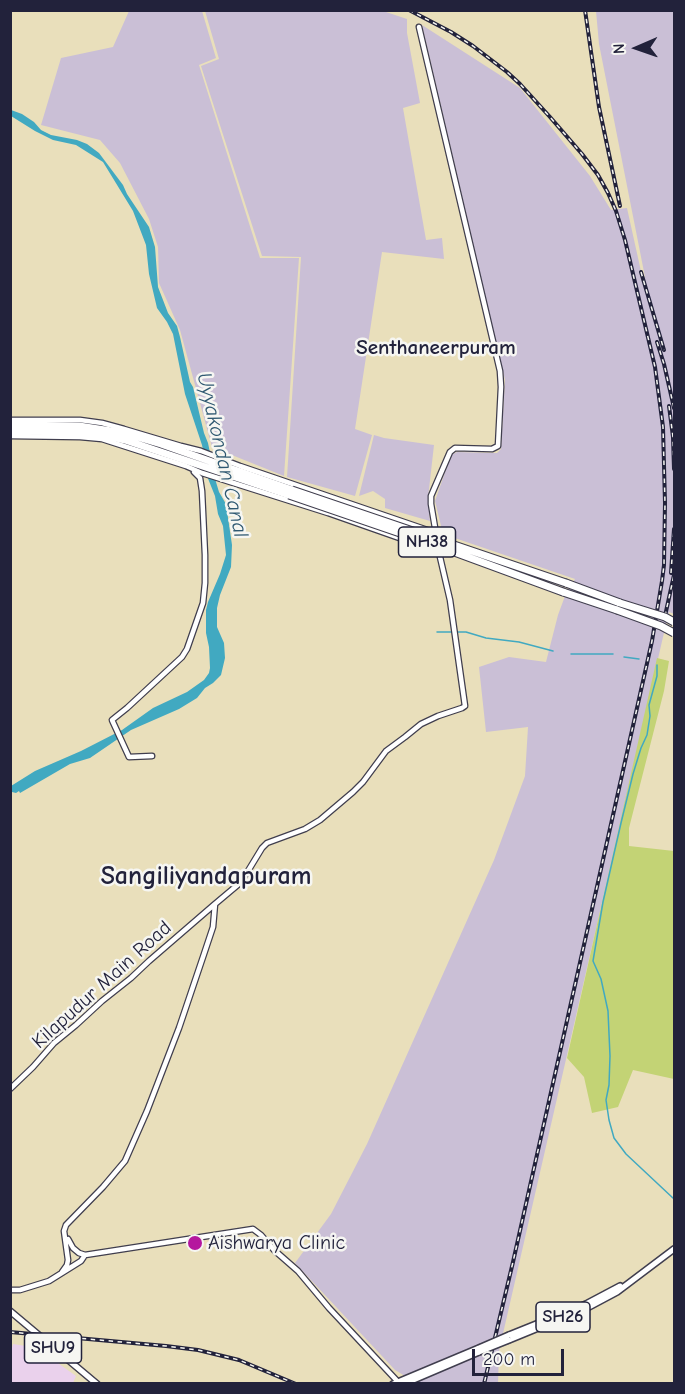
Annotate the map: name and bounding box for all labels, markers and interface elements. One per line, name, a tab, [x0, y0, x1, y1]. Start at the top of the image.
north arrow	[607, 18, 667, 78]
text: N	[610, 43, 628, 54]
district label: Senthaneerpuram	[356, 335, 516, 361]
water label: Uyyakondan Canal	[191, 370, 253, 540]
road number: NH38	[398, 527, 456, 557]
district label: Sangiliyandapuram	[101, 861, 311, 893]
street label: Kilapudur Main Road	[27, 916, 177, 1054]
place label: Aishwarya Clinic	[208, 1231, 345, 1255]
marker: Aishwarya Clinic	[186, 1234, 204, 1252]
road number: SH26	[536, 1302, 590, 1332]
road number: SHU9	[25, 1333, 82, 1363]
scale bar	[475, 1337, 566, 1375]
text: 200 m	[483, 1349, 535, 1370]

